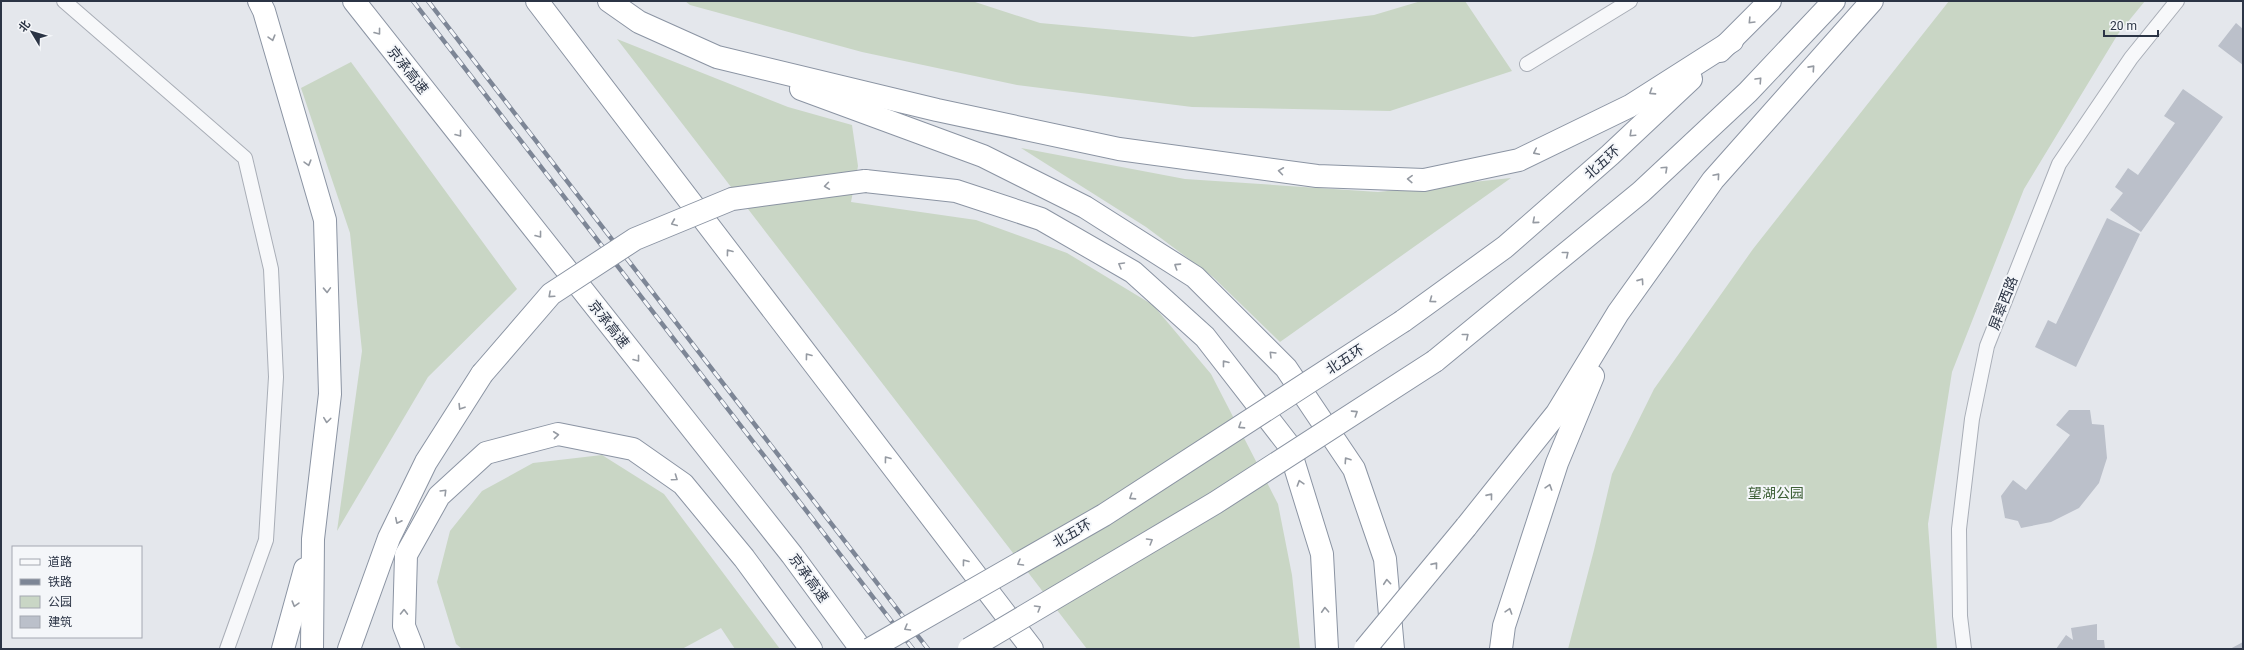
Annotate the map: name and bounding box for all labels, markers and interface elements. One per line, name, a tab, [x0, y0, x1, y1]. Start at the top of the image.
north arrow	[12, 12, 52, 52]
scale bar	[2104, 12, 2158, 38]
one-way arrow	[1748, 16, 1756, 24]
text: 北	[16, 18, 33, 34]
text: 20 m	[2110, 19, 2137, 33]
one-way arrow	[373, 27, 380, 34]
one-way arrow	[267, 34, 276, 41]
street label: 京承高速	[384, 43, 432, 97]
one-way arrow	[1807, 65, 1814, 72]
one-way arrow	[1754, 77, 1762, 85]
one-way arrow	[1649, 87, 1656, 95]
one-way arrow	[454, 129, 461, 136]
one-way arrow	[1629, 130, 1636, 137]
street label: 北五环	[1581, 142, 1623, 182]
one-way arrow	[1533, 147, 1541, 155]
one-way arrow	[303, 159, 312, 166]
one-way arrow	[1278, 167, 1284, 176]
one-way arrow	[1660, 167, 1668, 174]
one-way arrow	[1712, 173, 1719, 181]
one-way arrow	[1407, 175, 1413, 184]
one-way arrow	[824, 181, 830, 190]
one-way arrow	[1532, 216, 1539, 223]
one-way arrow	[671, 218, 678, 226]
one-way arrow	[535, 231, 542, 238]
one-way arrow	[726, 250, 733, 257]
one-way arrow	[1561, 251, 1569, 258]
one-way arrow	[1118, 262, 1125, 269]
one-way arrow	[1174, 263, 1181, 270]
street label: 屏翠西路	[1985, 274, 2021, 332]
one-way arrow	[1636, 279, 1643, 286]
one-way arrow	[323, 287, 331, 293]
one-way arrow	[548, 291, 556, 298]
one-way arrow	[1429, 296, 1436, 303]
street label: 京承高速	[585, 297, 633, 351]
one-way arrow	[1461, 334, 1468, 341]
street label: 北五环	[1323, 341, 1367, 377]
one-way arrow	[1269, 351, 1277, 359]
one-way arrow	[805, 353, 812, 360]
one-way arrow	[633, 355, 640, 362]
one-way arrow	[1223, 360, 1230, 367]
one-way arrow	[458, 403, 466, 410]
one-way arrow	[1351, 410, 1358, 417]
one-way arrow	[323, 417, 332, 423]
one-way arrow	[1238, 422, 1245, 429]
one-way arrow	[552, 431, 559, 440]
one-way arrow	[884, 456, 891, 463]
one-way arrow	[1345, 457, 1352, 464]
one-way arrow	[670, 473, 677, 480]
one-way arrow	[1296, 480, 1305, 487]
one-way arrow	[1544, 484, 1553, 491]
park label: 望湖公园	[1748, 485, 1804, 501]
one-way arrow	[439, 490, 447, 497]
one-way arrow	[1129, 492, 1136, 500]
one-way arrow	[1486, 494, 1493, 501]
one-way arrow	[395, 516, 403, 524]
street label: 北五环	[1050, 516, 1094, 550]
one-way arrow	[1146, 539, 1153, 546]
legend	[12, 546, 142, 638]
street label: 京承高速	[786, 551, 832, 605]
text: 道路	[48, 555, 72, 569]
one-way arrow	[1017, 559, 1024, 566]
one-way arrow	[963, 560, 970, 567]
one-way arrow	[1430, 563, 1437, 570]
text: 铁路	[48, 575, 72, 589]
one-way arrow	[1383, 579, 1392, 585]
text: 公园	[48, 595, 72, 609]
one-way arrow	[292, 600, 300, 607]
one-way arrow	[1034, 605, 1041, 612]
one-way arrow	[1320, 607, 1329, 613]
one-way arrow	[1504, 608, 1512, 615]
one-way arrow	[400, 609, 409, 615]
text: 建筑	[48, 615, 72, 629]
one-way arrow	[904, 623, 911, 630]

